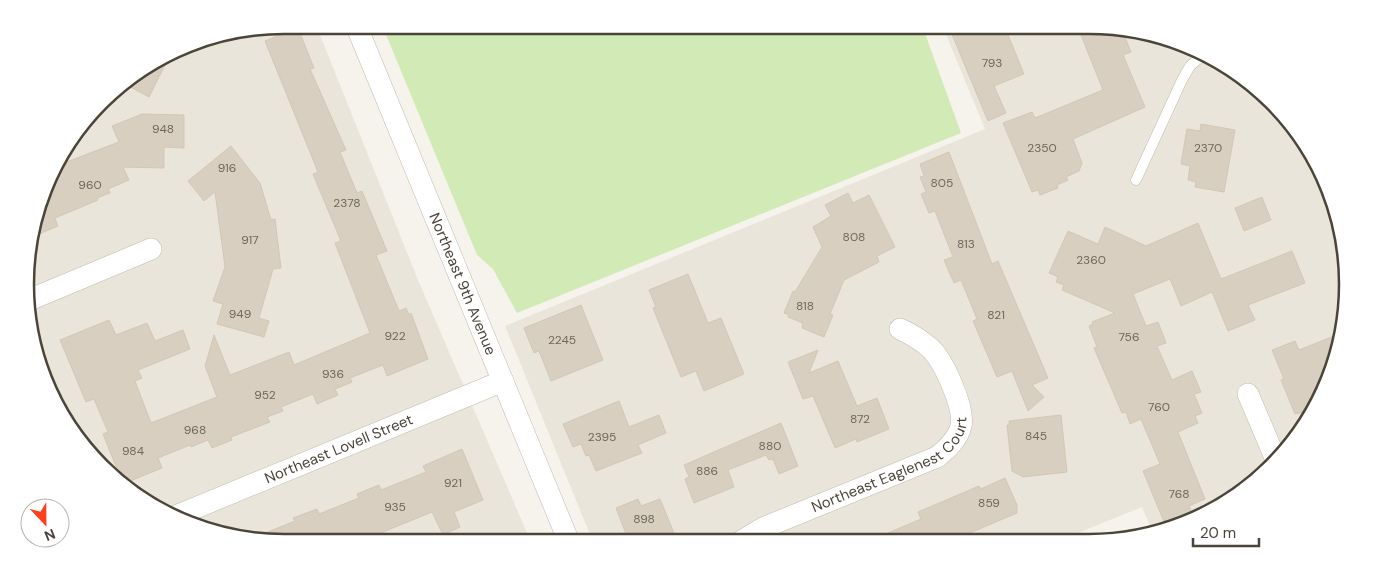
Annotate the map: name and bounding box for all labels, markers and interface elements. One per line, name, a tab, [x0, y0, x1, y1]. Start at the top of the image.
house number: 793	[982, 55, 1002, 71]
house number: 948	[152, 121, 174, 137]
house number: 2350	[1027, 140, 1057, 156]
house number: 2370	[1194, 140, 1222, 156]
house number: 916	[218, 160, 236, 176]
house number: 805	[931, 175, 953, 191]
house number: 960	[78, 177, 102, 193]
house number: 2378	[333, 195, 361, 211]
street label: Northeast 9th Avenue	[424, 210, 501, 358]
house number: 808	[843, 229, 865, 245]
house number: 917	[241, 232, 259, 248]
house number: 813	[957, 236, 975, 252]
house number: 2360	[1076, 252, 1106, 268]
house number: 818	[796, 298, 814, 314]
house number: 949	[229, 306, 251, 322]
house number: 821	[987, 307, 1005, 323]
house number: 922	[384, 328, 406, 344]
house number: 756	[1119, 329, 1139, 345]
house number: 2245	[548, 332, 576, 348]
house number: 936	[322, 366, 344, 382]
house number: 952	[254, 387, 276, 403]
house number: 760	[1148, 399, 1170, 415]
street label: Northeast Lovell Street	[262, 409, 416, 488]
house number: 872	[850, 411, 870, 427]
street label: Northeast Eaglenest Court	[808, 417, 972, 517]
house number: 968	[184, 422, 206, 438]
house number: 845	[1025, 428, 1047, 444]
house number: 2395	[588, 429, 616, 445]
house number: 880	[759, 438, 781, 454]
house number: 984	[122, 443, 144, 459]
house number: 886	[696, 463, 718, 479]
house number: 921	[444, 475, 462, 491]
house number: 768	[1169, 486, 1189, 502]
house number: 859	[978, 495, 1000, 511]
north arrow	[20, 498, 70, 548]
house number: 935	[384, 499, 406, 515]
house number: 898	[633, 511, 655, 527]
scale bar	[1193, 516, 1259, 548]
text: 20 m	[1200, 523, 1236, 543]
text: N	[42, 525, 58, 545]

